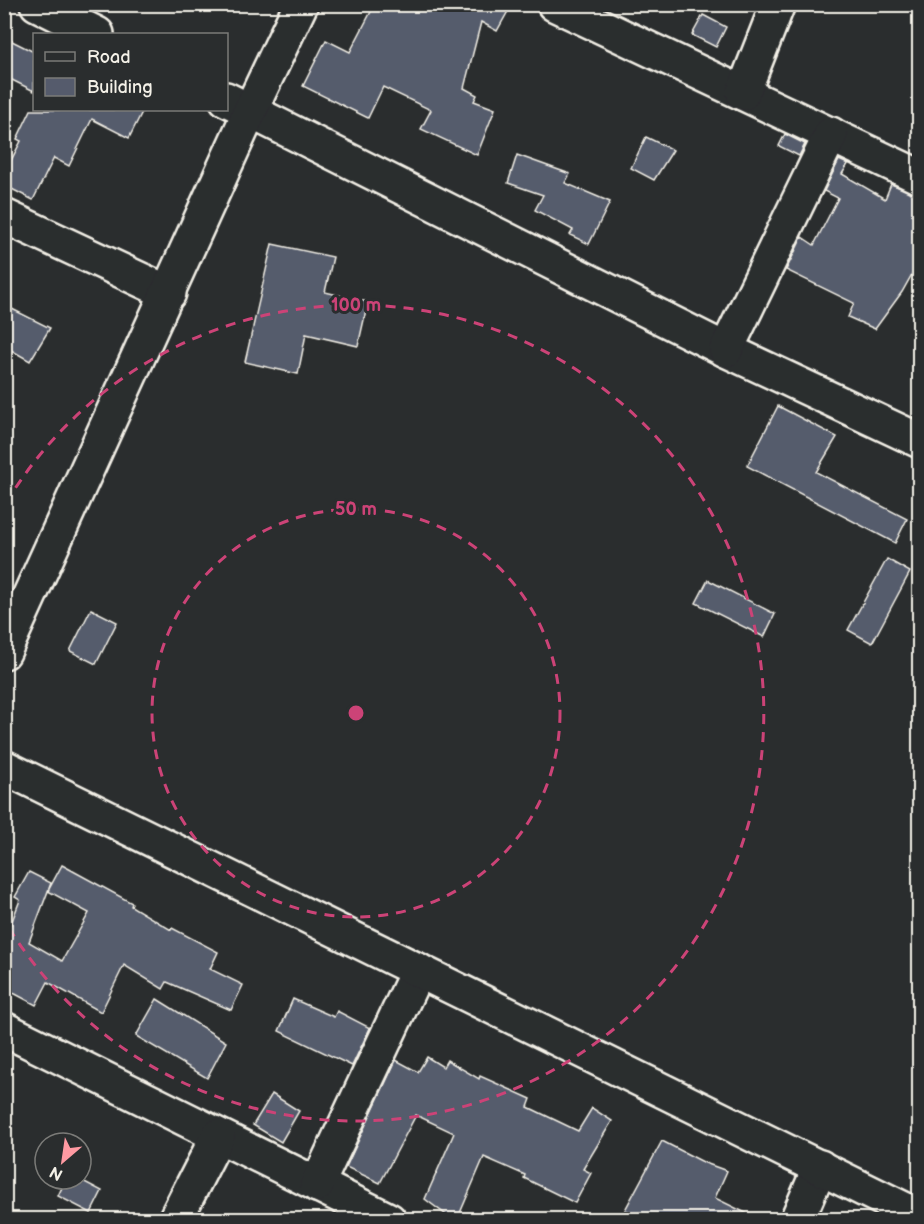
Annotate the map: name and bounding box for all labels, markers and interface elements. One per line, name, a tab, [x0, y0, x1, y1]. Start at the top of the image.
legend	[33, 33, 228, 111]
text: Road	[87, 47, 131, 68]
text: Building	[87, 77, 153, 98]
text: 100 m	[331, 295, 381, 316]
text: 50 m	[335, 499, 377, 520]
centre of rings	[346, 703, 366, 723]
north arrow	[33, 1131, 93, 1191]
text: N	[47, 1162, 66, 1184]

